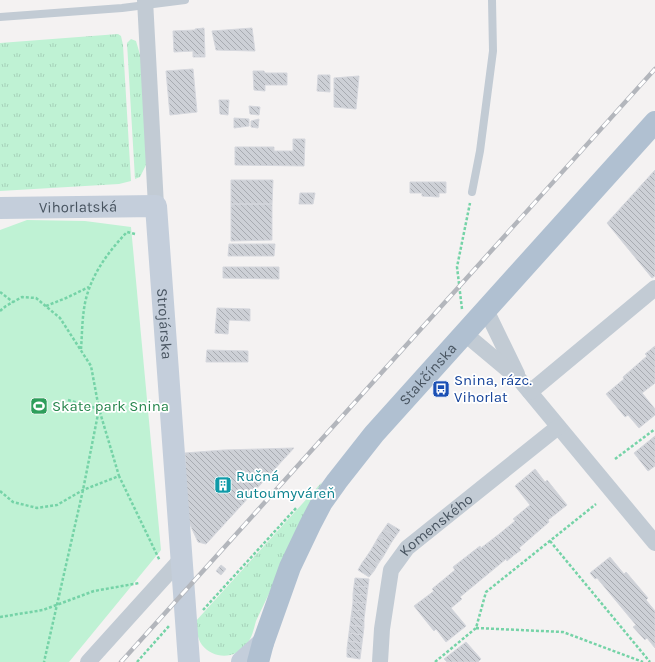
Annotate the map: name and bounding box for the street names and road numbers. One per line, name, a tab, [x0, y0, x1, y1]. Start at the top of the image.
street label: Vihorlatská	[39, 197, 117, 217]
street label: Strojárska	[153, 287, 176, 360]
street label: Stakčínska	[395, 339, 461, 409]
street label: Komenského	[395, 490, 476, 559]

